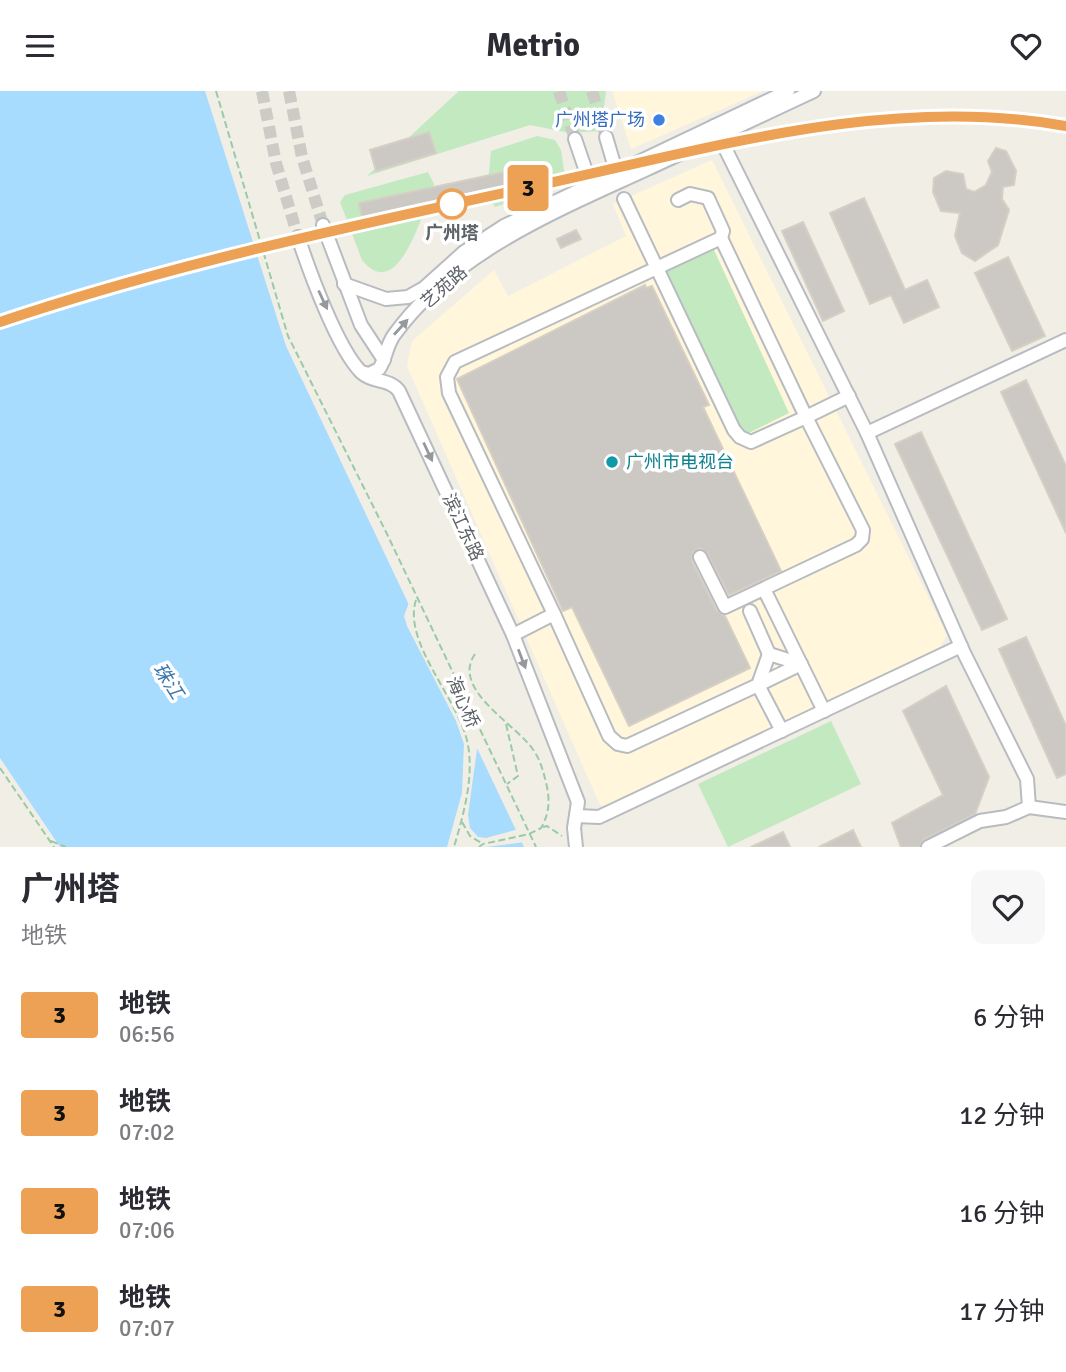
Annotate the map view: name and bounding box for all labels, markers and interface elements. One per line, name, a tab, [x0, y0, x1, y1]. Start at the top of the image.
text: Metrio	[486, 26, 580, 65]
icon: menu	[21, 27, 59, 65]
icon: heart	[1007, 27, 1045, 65]
place label: 广州塔广场	[555, 109, 645, 131]
marker: 广州塔广场	[651, 112, 667, 128]
line badge: 3	[505, 165, 551, 211]
text: 3	[522, 173, 534, 203]
marker: 广州塔	[437, 189, 467, 219]
place label: 广州塔	[425, 222, 479, 244]
street label: 艺苑路	[416, 261, 472, 313]
one-way arrow	[317, 290, 329, 310]
one-way arrow	[393, 318, 409, 336]
one-way arrow	[422, 442, 434, 462]
place label: 广州市电视台	[626, 451, 734, 473]
marker: 广州市电视台	[604, 454, 620, 470]
street label: 滨江东路	[438, 490, 488, 564]
one-way arrow	[517, 649, 528, 670]
water label: 珠江	[148, 659, 189, 705]
street label: 海心桥	[442, 673, 484, 731]
text: 广州塔	[21, 869, 120, 910]
button: heart	[971, 870, 1045, 944]
text: 地铁	[21, 921, 67, 950]
text: 地铁	[119, 988, 171, 1020]
text: 3	[53, 1000, 66, 1030]
text: 6 分钟	[973, 1002, 1045, 1034]
text: 06:56	[119, 1020, 175, 1049]
text: 地铁	[119, 1086, 171, 1118]
text: 3	[53, 1098, 66, 1128]
text: 12 分钟	[959, 1100, 1045, 1132]
text: 07:02	[119, 1118, 175, 1147]
text: 地铁	[119, 1184, 171, 1216]
text: 3	[53, 1196, 66, 1226]
text: 16 分钟	[959, 1198, 1045, 1230]
text: 07:06	[119, 1216, 175, 1245]
text: 地铁	[119, 1282, 171, 1314]
text: 3	[53, 1294, 66, 1324]
text: 17 分钟	[959, 1296, 1045, 1328]
text: 07:07	[119, 1314, 175, 1343]

